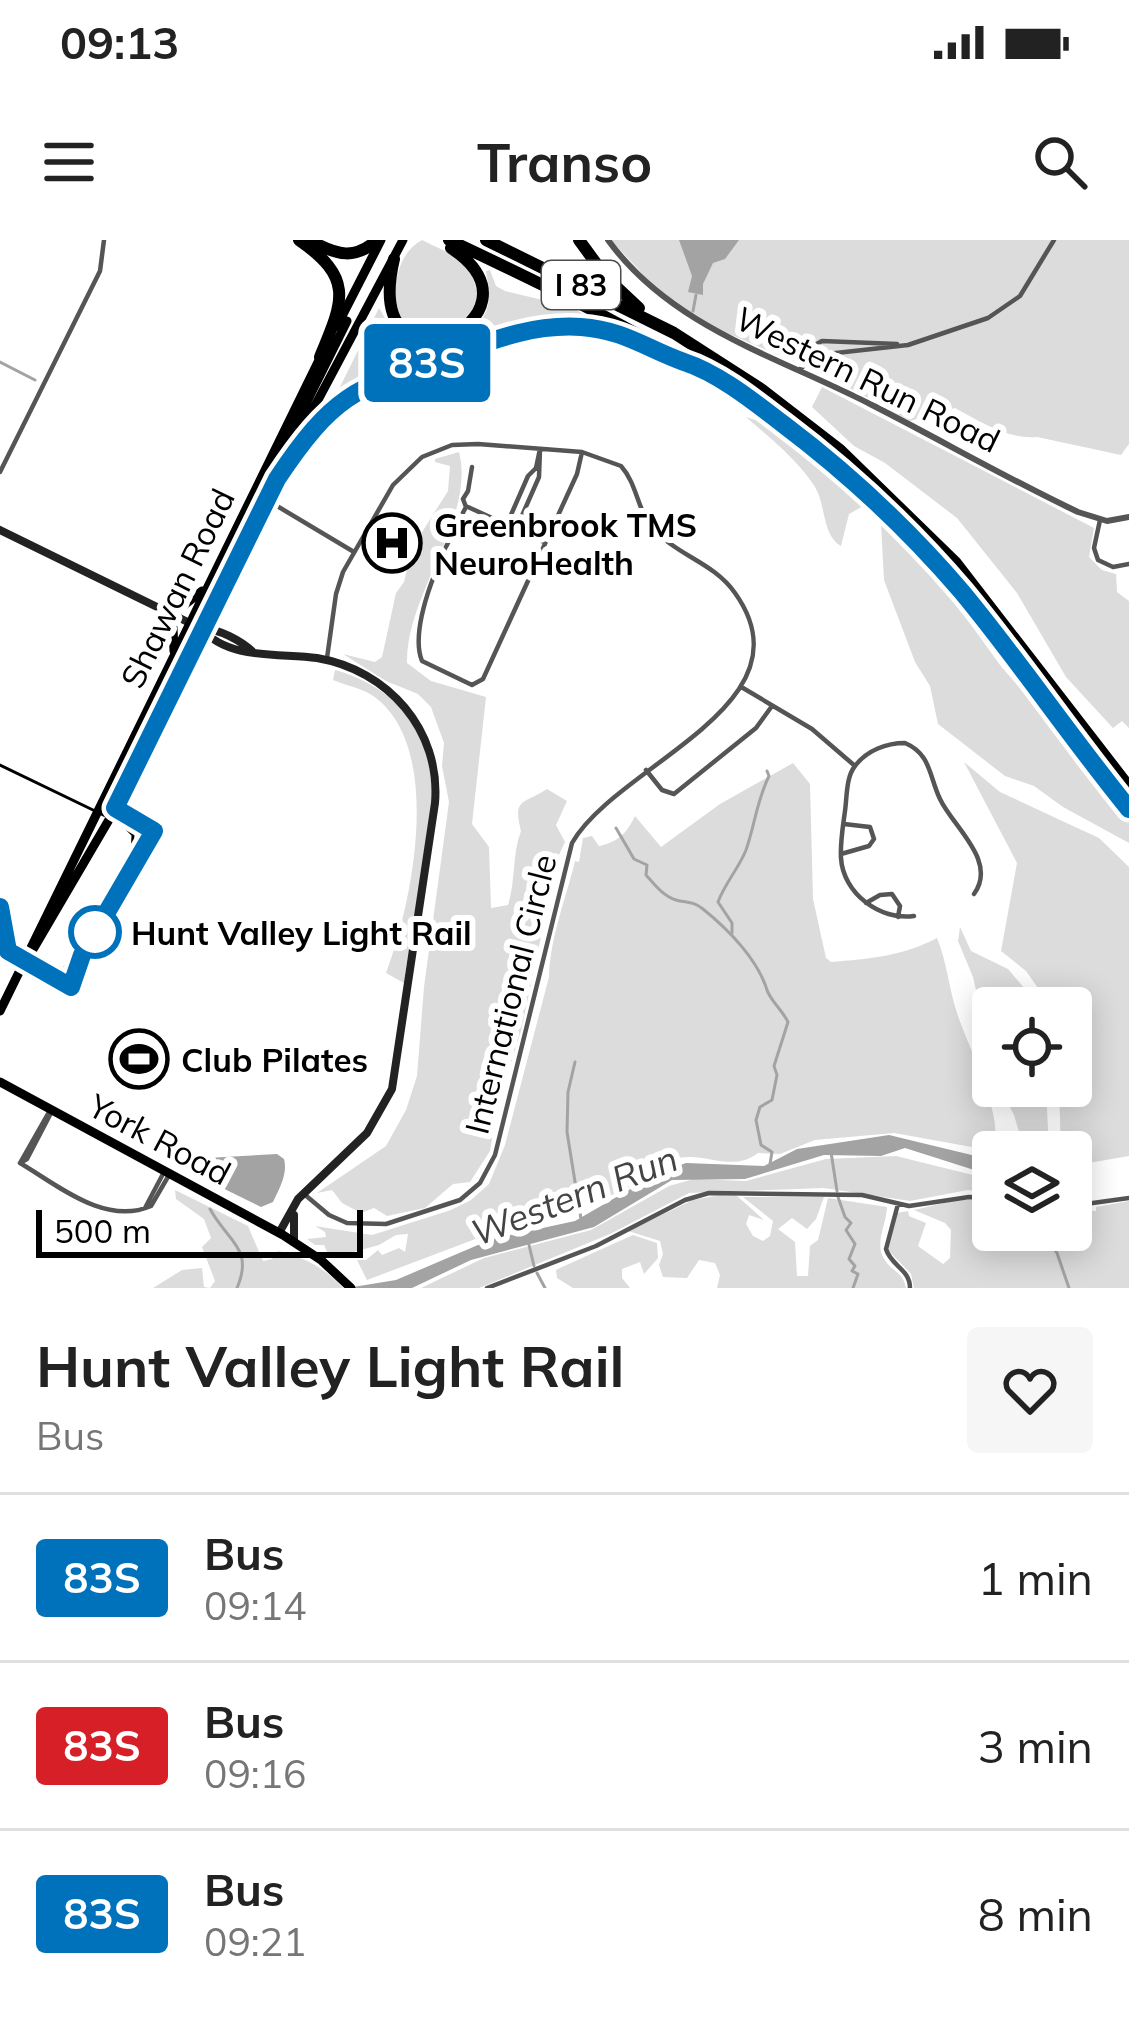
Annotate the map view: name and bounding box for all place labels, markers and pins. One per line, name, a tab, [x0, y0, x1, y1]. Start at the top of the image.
place label: Greenbrook TMS NeuroHealth	[434, 504, 697, 583]
hospital icon: Greenbrook TMS NeuroHealth	[361, 512, 423, 574]
marker: Hunt Valley Light Rail	[70, 907, 120, 957]
place label: Hunt Valley Light Rail	[131, 912, 472, 953]
sports icon: Club Pilates	[108, 1028, 170, 1090]
place label: Club Pilates	[181, 1039, 368, 1080]

